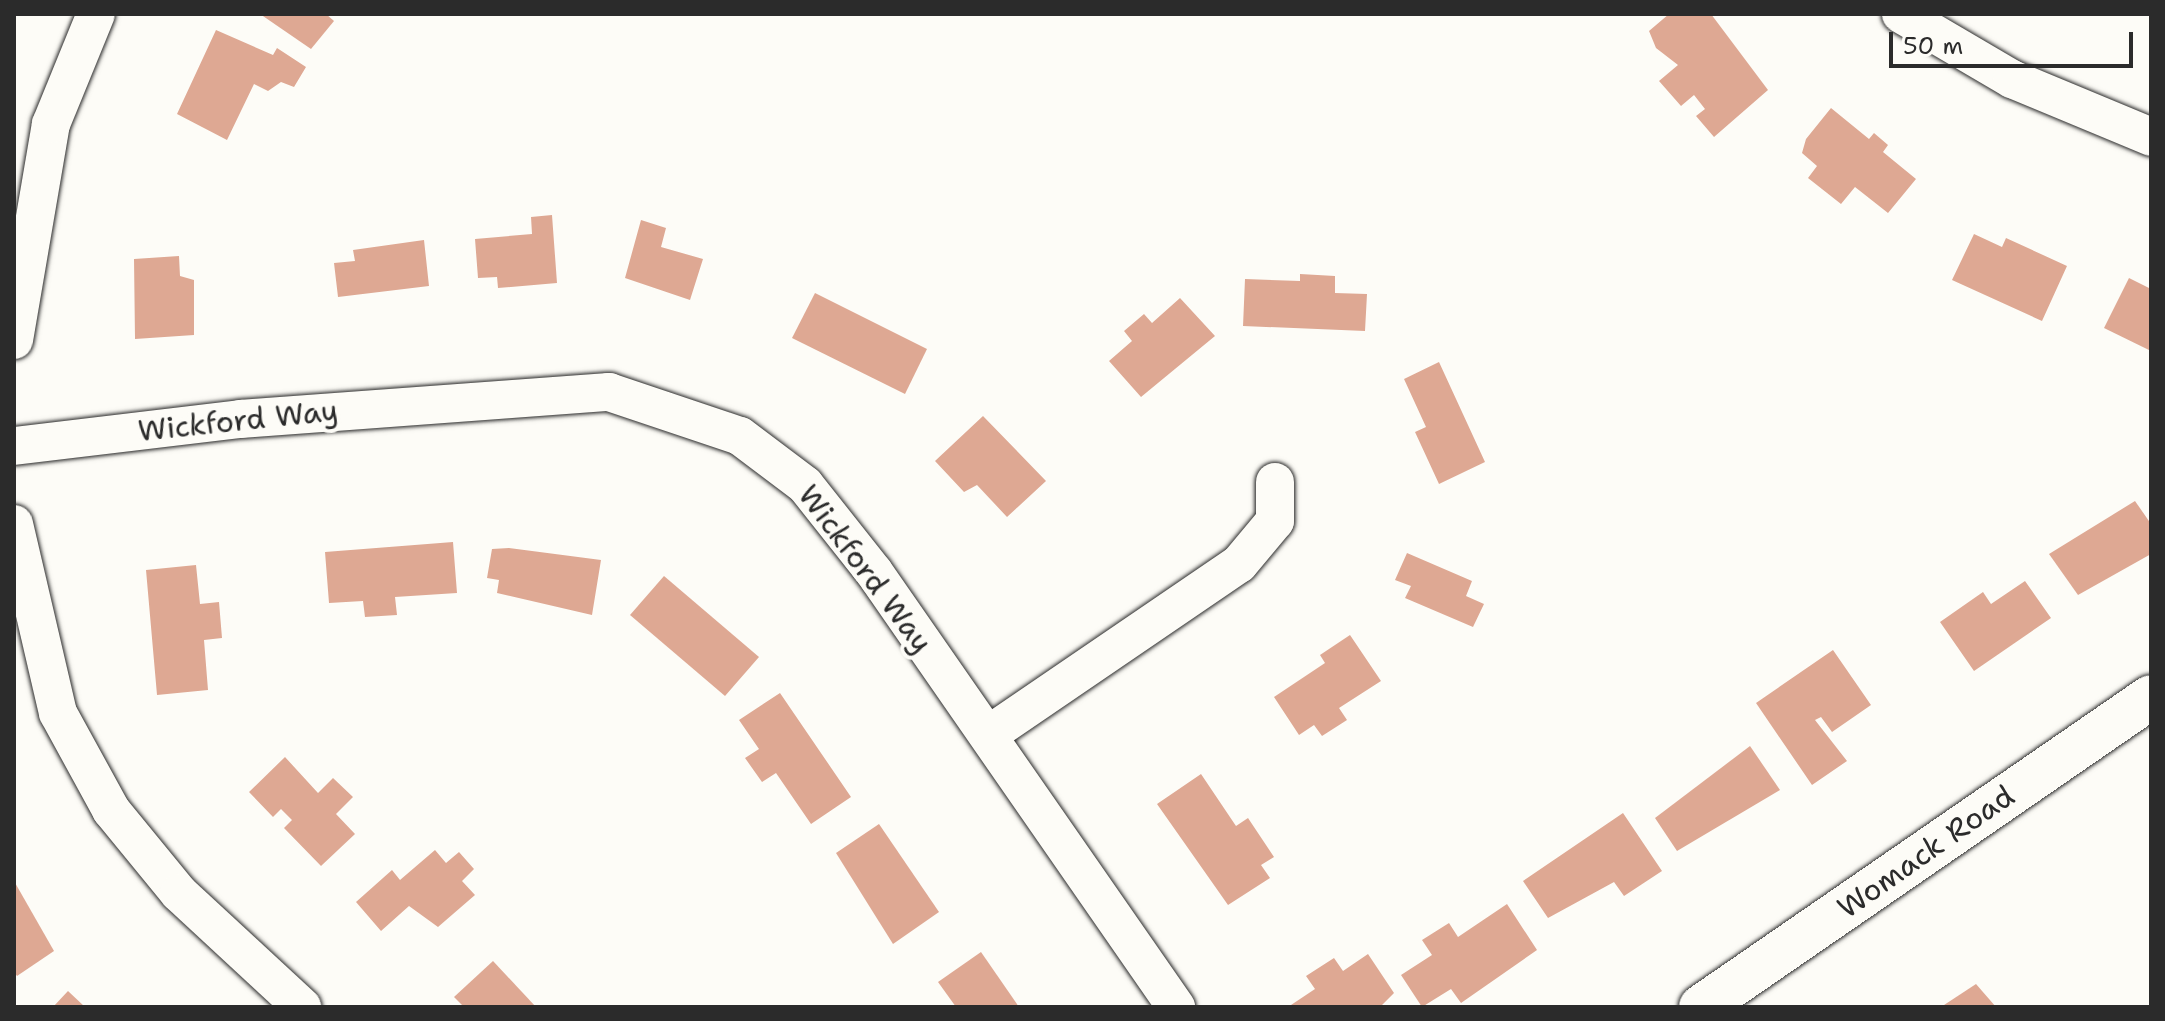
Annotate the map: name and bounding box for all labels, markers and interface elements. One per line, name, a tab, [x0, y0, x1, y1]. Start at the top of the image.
scale bar	[1893, 16, 2137, 66]
text: 50 m	[1903, 30, 1963, 62]
street label: Wickford Way	[136, 393, 340, 449]
street label: Wickford Way	[790, 478, 940, 660]
street label: Womack Road	[1831, 778, 2021, 926]

